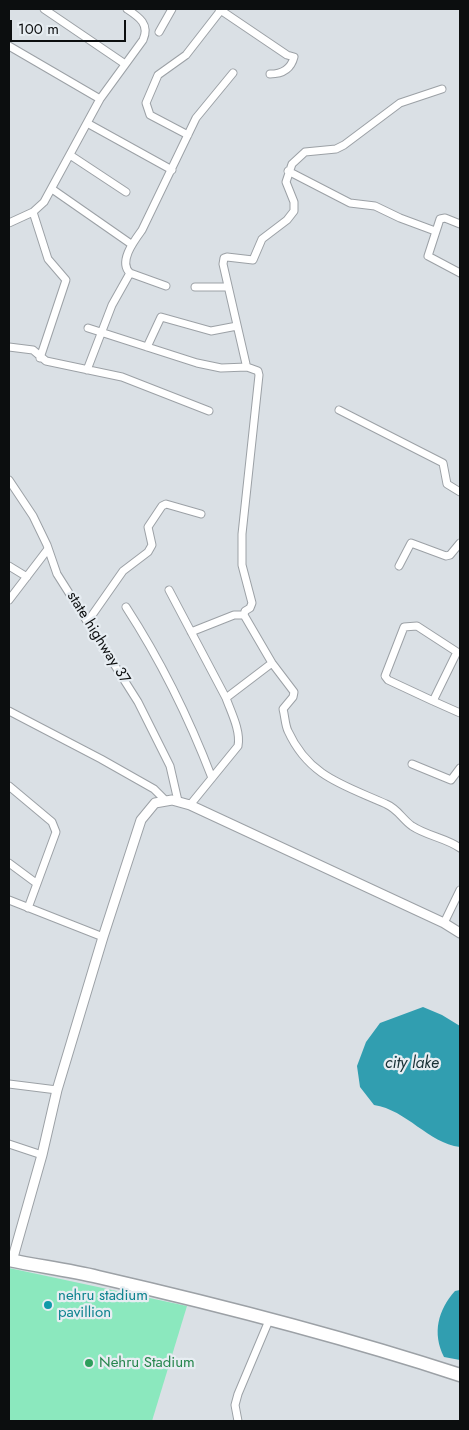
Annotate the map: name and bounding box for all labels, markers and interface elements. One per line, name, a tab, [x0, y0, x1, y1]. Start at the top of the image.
scale bar	[12, 10, 129, 42]
text: 100 m	[18, 18, 59, 40]
street label: state highway 37	[63, 589, 133, 687]
water label: city lake	[385, 1054, 439, 1074]
place label: nehru stadium pavillion	[58, 1287, 148, 1322]
marker: nehru stadium pavillion	[42, 1299, 54, 1311]
place label: Nehru Stadium	[99, 1354, 195, 1372]
marker: Nehru Stadium	[83, 1357, 95, 1369]

